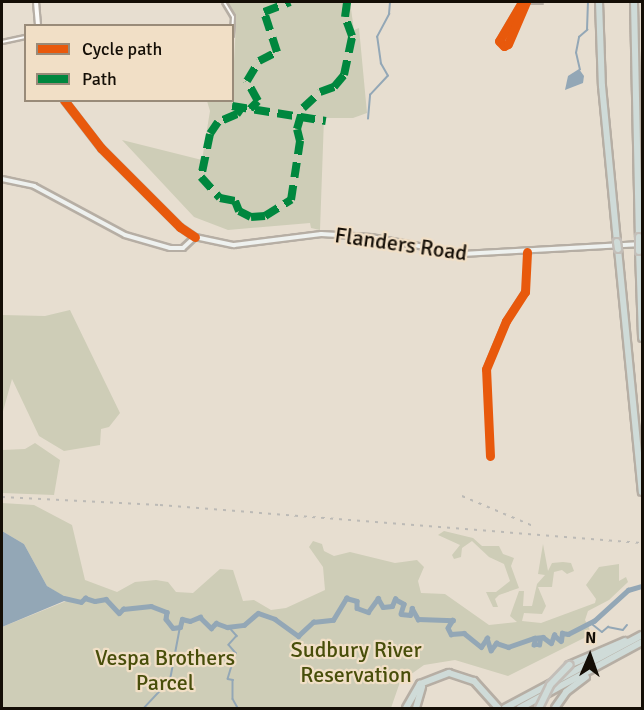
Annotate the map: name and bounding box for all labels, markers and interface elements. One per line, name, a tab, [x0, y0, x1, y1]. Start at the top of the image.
legend	[24, 24, 234, 102]
text: Cycle path	[82, 38, 162, 60]
text: Path	[82, 68, 117, 90]
street label: Flanders Road	[333, 222, 469, 266]
north arrow	[560, 626, 620, 686]
text: N	[585, 628, 597, 648]
park label: Sudbury River Reservation	[290, 636, 422, 688]
park label: Vespa Brothers Parcel	[95, 644, 235, 696]

